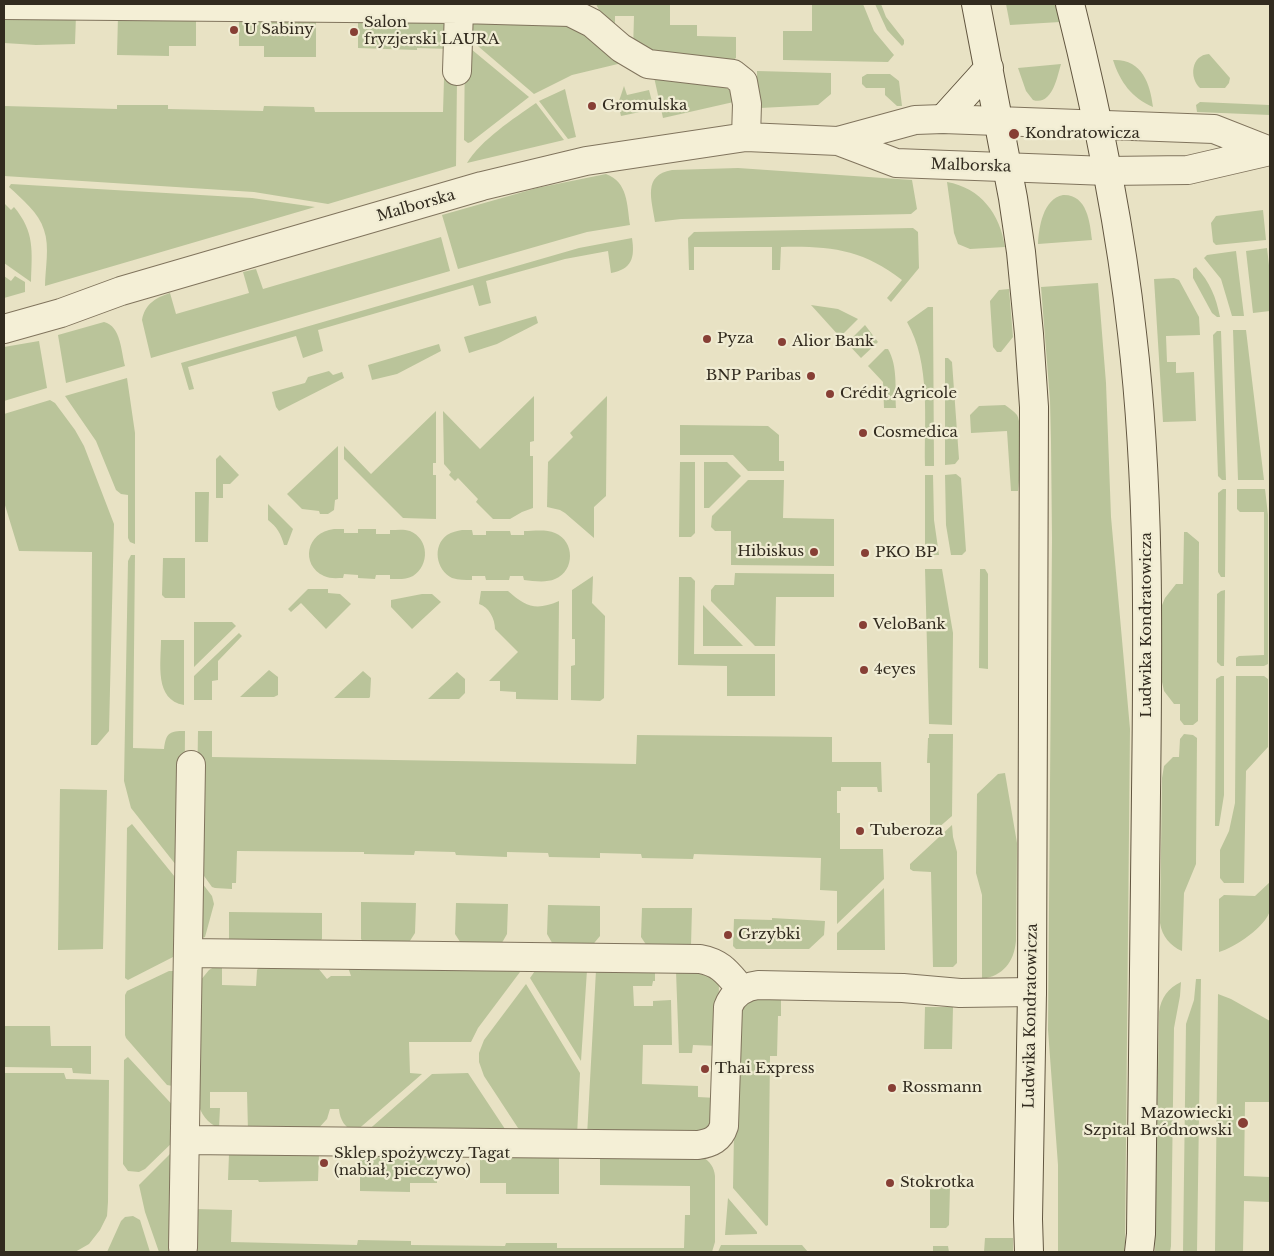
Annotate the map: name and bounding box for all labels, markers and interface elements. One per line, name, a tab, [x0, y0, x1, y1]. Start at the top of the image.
place label: Salon fryzjerski LAURA	[364, 14, 499, 49]
place label: U Sabiny	[244, 21, 314, 39]
marker: U Sabiny	[228, 24, 240, 36]
marker: Salon fryzjerski LAURA	[348, 26, 360, 38]
place label: Gromulska	[602, 97, 687, 115]
marker: Gromulska	[586, 100, 598, 112]
place label: Kondratowicza	[1025, 125, 1140, 143]
marker: Kondratowicza	[1007, 127, 1021, 141]
street label: Malborska	[930, 156, 1012, 176]
street label: Malborska	[375, 186, 457, 226]
place label: Pyza	[717, 330, 754, 348]
marker: Pyza	[701, 333, 713, 345]
place label: Alior Bank	[792, 333, 874, 351]
marker: Alior Bank	[776, 336, 788, 348]
place label: BNP Paribas	[706, 367, 801, 385]
marker: BNP Paribas	[805, 370, 817, 382]
place label: Crédit Agricole	[840, 385, 957, 403]
marker: Crédit Agricole	[824, 388, 836, 400]
place label: Cosmedica	[873, 424, 958, 442]
marker: Cosmedica	[857, 427, 869, 439]
street label: Ludwika Kondratowicza	[1138, 532, 1156, 718]
place label: Hibiskus	[737, 543, 804, 561]
place label: PKO BP	[875, 544, 937, 562]
marker: Hibiskus	[808, 546, 820, 558]
marker: PKO BP	[859, 547, 871, 559]
place label: VeloBank	[873, 616, 946, 634]
marker: VeloBank	[857, 619, 869, 631]
place label: 4eyes	[874, 661, 916, 679]
marker: 4eyes	[858, 664, 870, 676]
place label: Tuberoza	[870, 822, 943, 840]
marker: Tuberoza	[854, 825, 866, 837]
street label: Ludwika Kondratowicza	[1020, 923, 1042, 1109]
place label: Grzybki	[738, 926, 800, 944]
marker: Grzybki	[722, 929, 734, 941]
place label: Thai Express	[715, 1060, 815, 1078]
marker: Thai Express	[699, 1063, 711, 1075]
place label: Rossmann	[902, 1079, 982, 1097]
marker: Rossmann	[886, 1082, 898, 1094]
place label: Mazowiecki Szpital Bródnowski	[1084, 1105, 1232, 1140]
marker: Mazowiecki Szpital Bródnowski	[1236, 1116, 1250, 1130]
place label: Sklep spożywczy Tagat (nabiał, pieczywo)	[334, 1145, 510, 1180]
marker: Sklep spożywczy Tagat (nabiał, pieczywo)	[318, 1157, 330, 1169]
place label: Stokrotka	[900, 1174, 974, 1192]
marker: Stokrotka	[884, 1177, 896, 1189]

